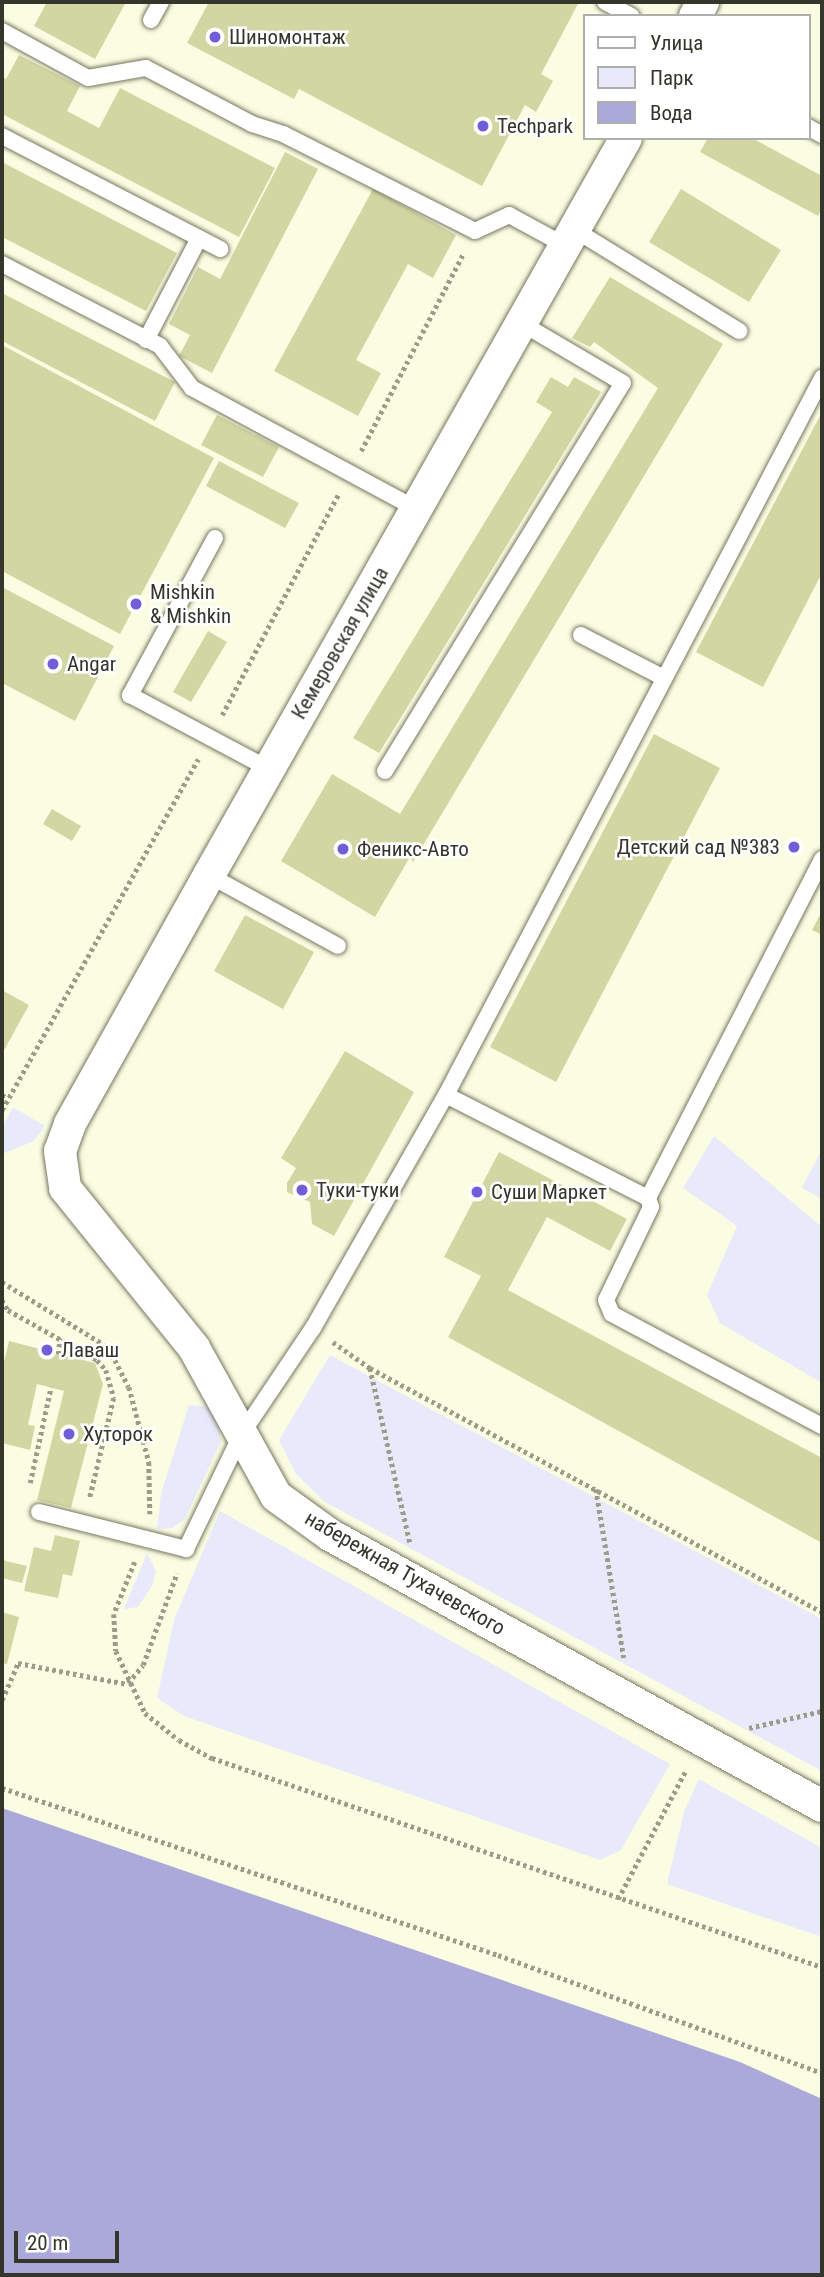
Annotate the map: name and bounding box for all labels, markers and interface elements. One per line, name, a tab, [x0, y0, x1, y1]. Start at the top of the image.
legend	[582, 14, 810, 140]
place label: Шиномонтаж	[229, 24, 346, 50]
marker: Шиномонтаж	[207, 29, 223, 45]
text: Улица	[650, 31, 703, 55]
text: Парк	[650, 66, 694, 90]
text: Вода	[650, 101, 693, 125]
place label: Techpark	[497, 113, 573, 139]
marker: Techpark	[475, 118, 491, 134]
street label: Кемеровская улица	[286, 562, 394, 724]
place label: Mishkin & Mishkin	[150, 579, 231, 629]
marker: Mishkin & Mishkin	[128, 596, 144, 612]
place label: Angar	[67, 651, 116, 677]
marker: Angar	[45, 656, 61, 672]
place label: Детский сад №383	[617, 834, 780, 860]
place label: Феникс-Авто	[357, 836, 469, 862]
marker: Детский сад №383	[786, 839, 802, 855]
marker: Феникс-Авто	[335, 841, 351, 857]
place label: Туки-туки	[316, 1177, 400, 1203]
place label: Суши Маркет	[491, 1179, 607, 1205]
marker: Туки-туки	[294, 1182, 310, 1198]
marker: Суши Маркет	[469, 1184, 485, 1200]
place label: Лаваш	[61, 1337, 119, 1363]
marker: Лаваш	[39, 1342, 55, 1358]
place label: Хуторок	[83, 1421, 153, 1447]
marker: Хуторок	[61, 1426, 77, 1442]
street label: набережная Тухачевского	[300, 1505, 510, 1641]
scale bar	[18, 2218, 122, 2262]
text: 20 m	[27, 2231, 68, 2255]

